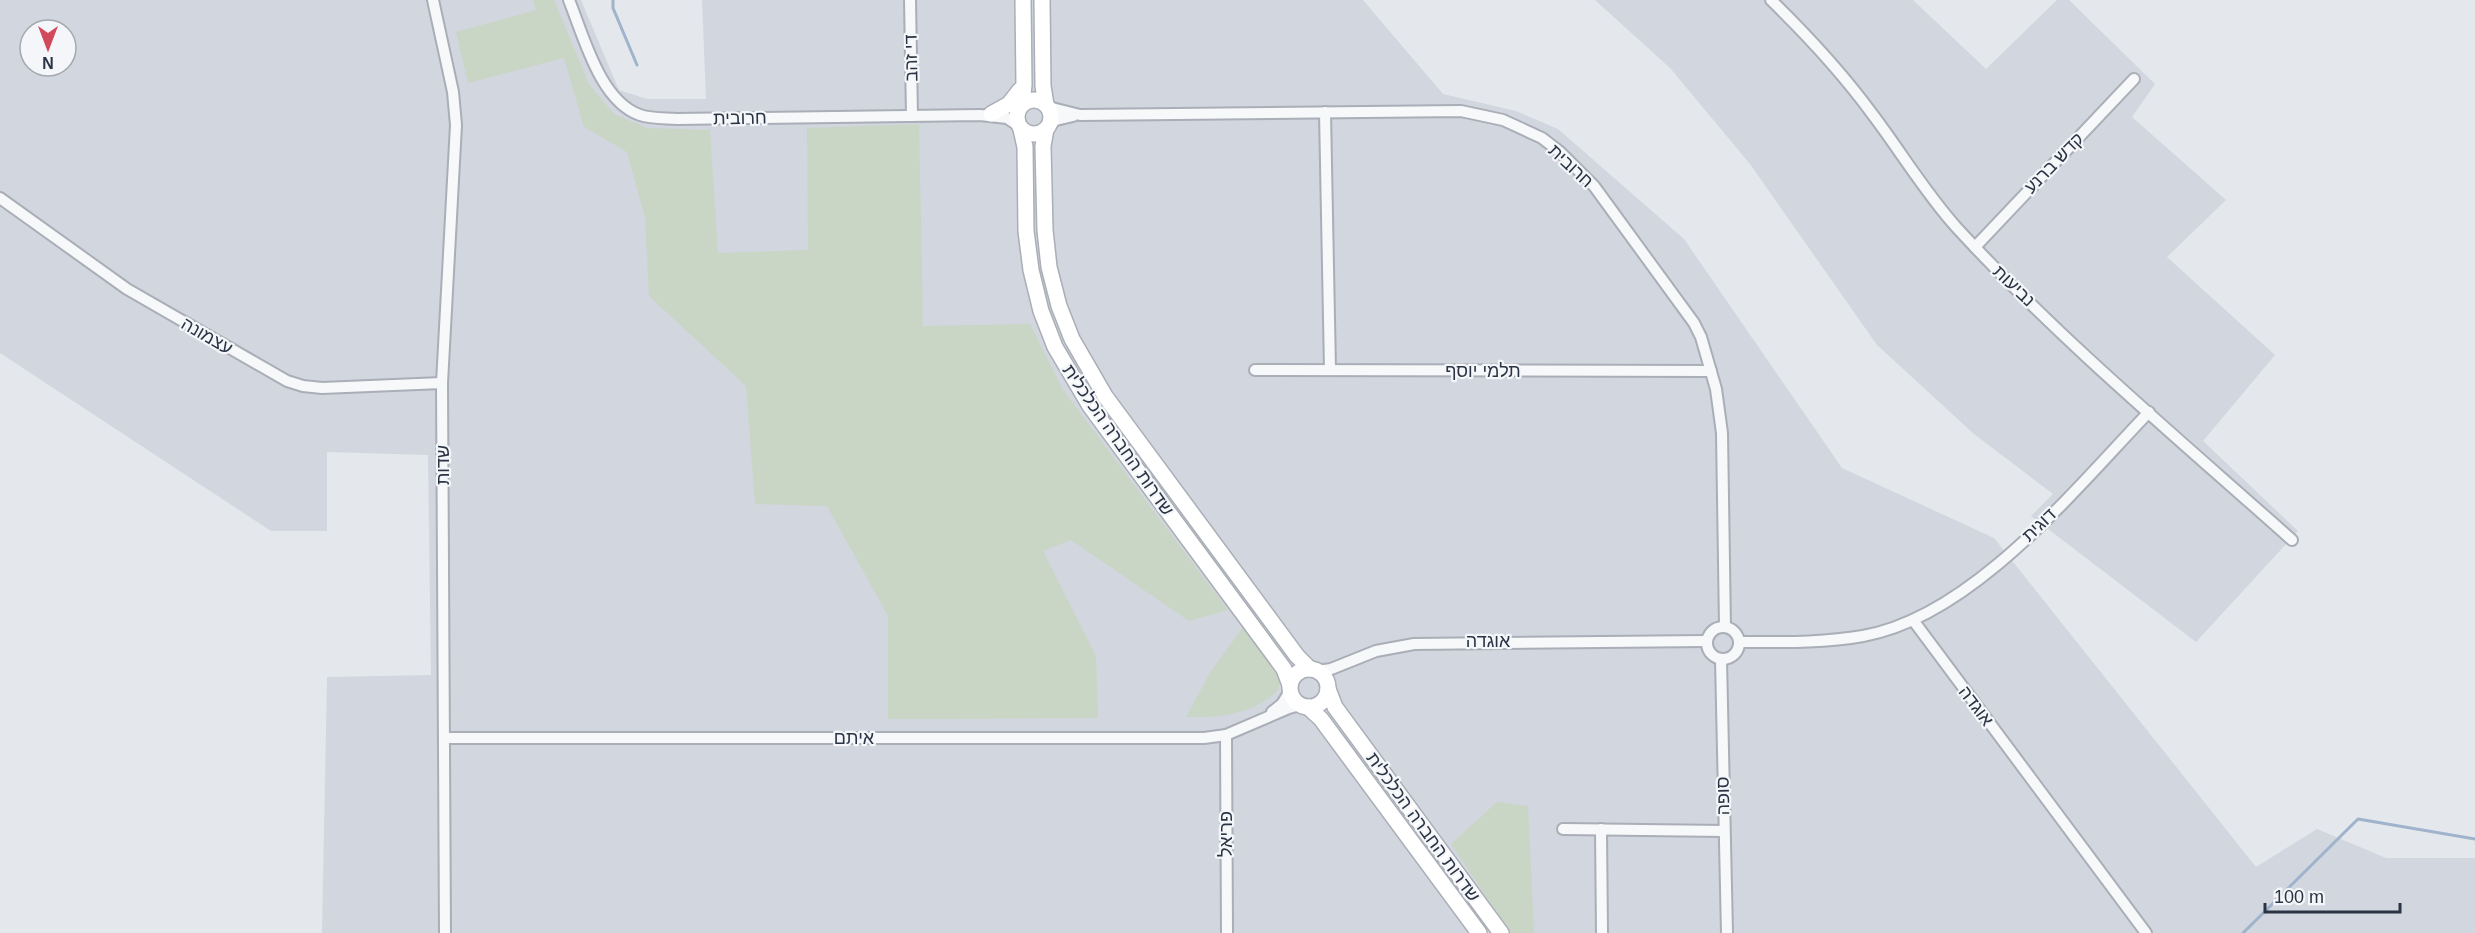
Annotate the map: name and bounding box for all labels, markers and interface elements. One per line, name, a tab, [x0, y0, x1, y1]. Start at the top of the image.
north arrow	[18, 18, 78, 78]
street label: די זהב	[901, 34, 921, 82]
text: N	[42, 54, 54, 71]
street label: חרובית	[713, 108, 767, 128]
street label: קדש ברנע	[2020, 129, 2088, 197]
street label: חרובית	[1545, 140, 1597, 192]
street label: נביעות	[1989, 261, 2039, 311]
street label: עצמונה	[178, 313, 236, 359]
street label: שדרות החברה הכלכלית	[1058, 361, 1178, 519]
street label: תלמי יוסף	[1445, 361, 1521, 381]
street label: שדות	[433, 445, 453, 485]
street label: דוגית	[2018, 504, 2060, 546]
street label: אוגדה	[1466, 631, 1511, 651]
street label: אוגדה	[1955, 682, 1998, 730]
street label: איתם	[834, 728, 875, 748]
street label: שדרות החברה הכלכלית	[1362, 749, 1484, 905]
street label: סופה	[1713, 776, 1733, 816]
street label: פריאל	[1216, 811, 1236, 857]
scale bar	[2265, 876, 2400, 914]
text: 100 m	[2274, 887, 2324, 907]

